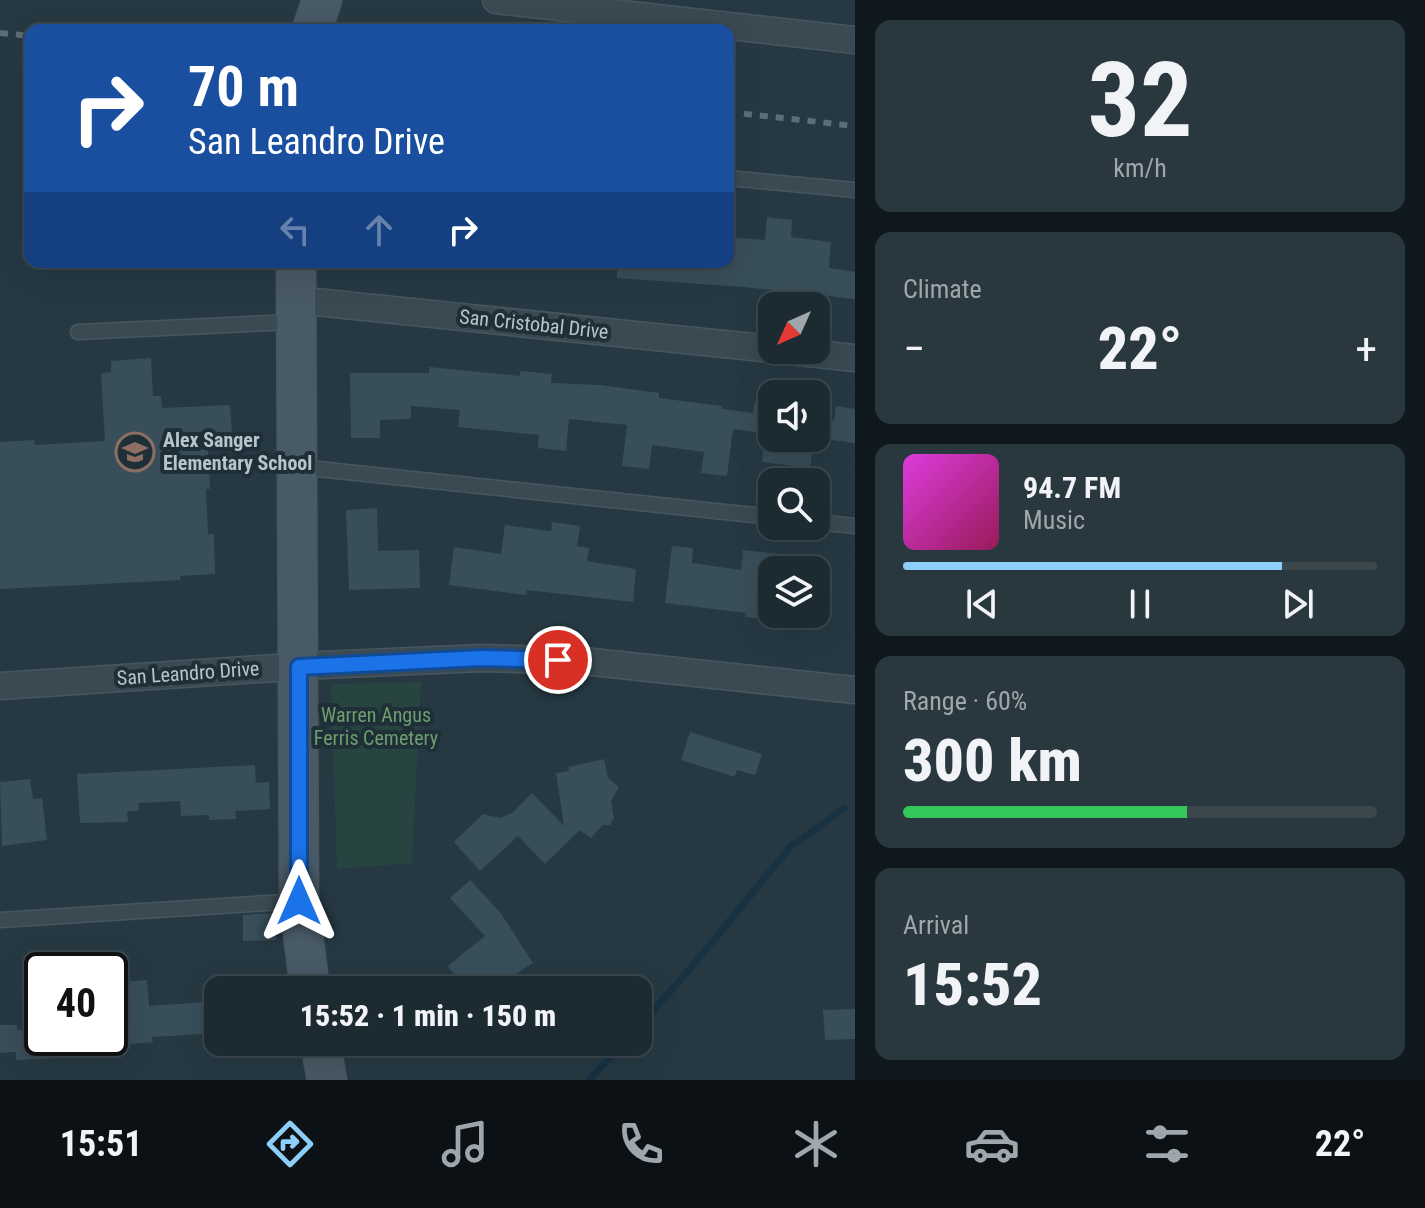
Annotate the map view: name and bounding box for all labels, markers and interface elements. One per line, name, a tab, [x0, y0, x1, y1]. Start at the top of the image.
text: 32	[1087, 40, 1193, 161]
text: 70 m	[188, 54, 299, 120]
icon: right	[56, 56, 160, 160]
text: San Leandro Drive	[188, 121, 445, 163]
text: km/h	[1113, 153, 1167, 183]
icon: left	[273, 208, 317, 252]
icon: ahead	[357, 208, 401, 252]
icon: right	[441, 208, 485, 252]
text: Climate	[903, 274, 982, 304]
north arrow	[758, 292, 830, 364]
map controls	[758, 292, 830, 628]
street label: San Cristobal Drive	[458, 304, 610, 344]
text: 22°	[1098, 313, 1182, 384]
text: −	[903, 323, 925, 375]
text: +	[1355, 323, 1377, 375]
button: sound	[758, 380, 830, 452]
place label: Alex Sanger Elementary School	[163, 428, 312, 475]
school or university icon: Alex Sanger Elementary School	[114, 431, 156, 473]
button: search	[758, 468, 830, 540]
text: 94.7 FM	[1023, 470, 1121, 505]
text: Music	[1023, 505, 1085, 535]
button: layers	[758, 556, 830, 628]
icon: previous	[960, 582, 1004, 626]
icon: pause	[1118, 582, 1162, 626]
icon: next	[1276, 582, 1320, 626]
pin	[524, 626, 592, 694]
icon: arrive	[536, 638, 580, 682]
street label: San Leandro Drive	[116, 656, 260, 690]
text: Range · 60%	[903, 686, 1027, 716]
park label: Warren Angus Ferris Cemetery	[314, 703, 438, 750]
text: 300 km	[903, 725, 1082, 796]
position arrow	[257, 859, 341, 943]
text: Arrival	[903, 910, 969, 940]
text: 15:52	[903, 949, 1042, 1020]
speed limit sign: 40	[24, 952, 128, 1056]
text: 15:52 · 1 min · 150 m	[300, 998, 556, 1033]
icon: directions	[262, 1116, 318, 1172]
icon: music	[437, 1116, 493, 1172]
icon: phone	[613, 1116, 669, 1172]
icon: climate	[788, 1116, 844, 1172]
icon: car	[964, 1116, 1020, 1172]
icon: filters	[1139, 1116, 1195, 1172]
text: 15:51	[60, 1123, 142, 1165]
text: 22°	[1315, 1123, 1365, 1165]

